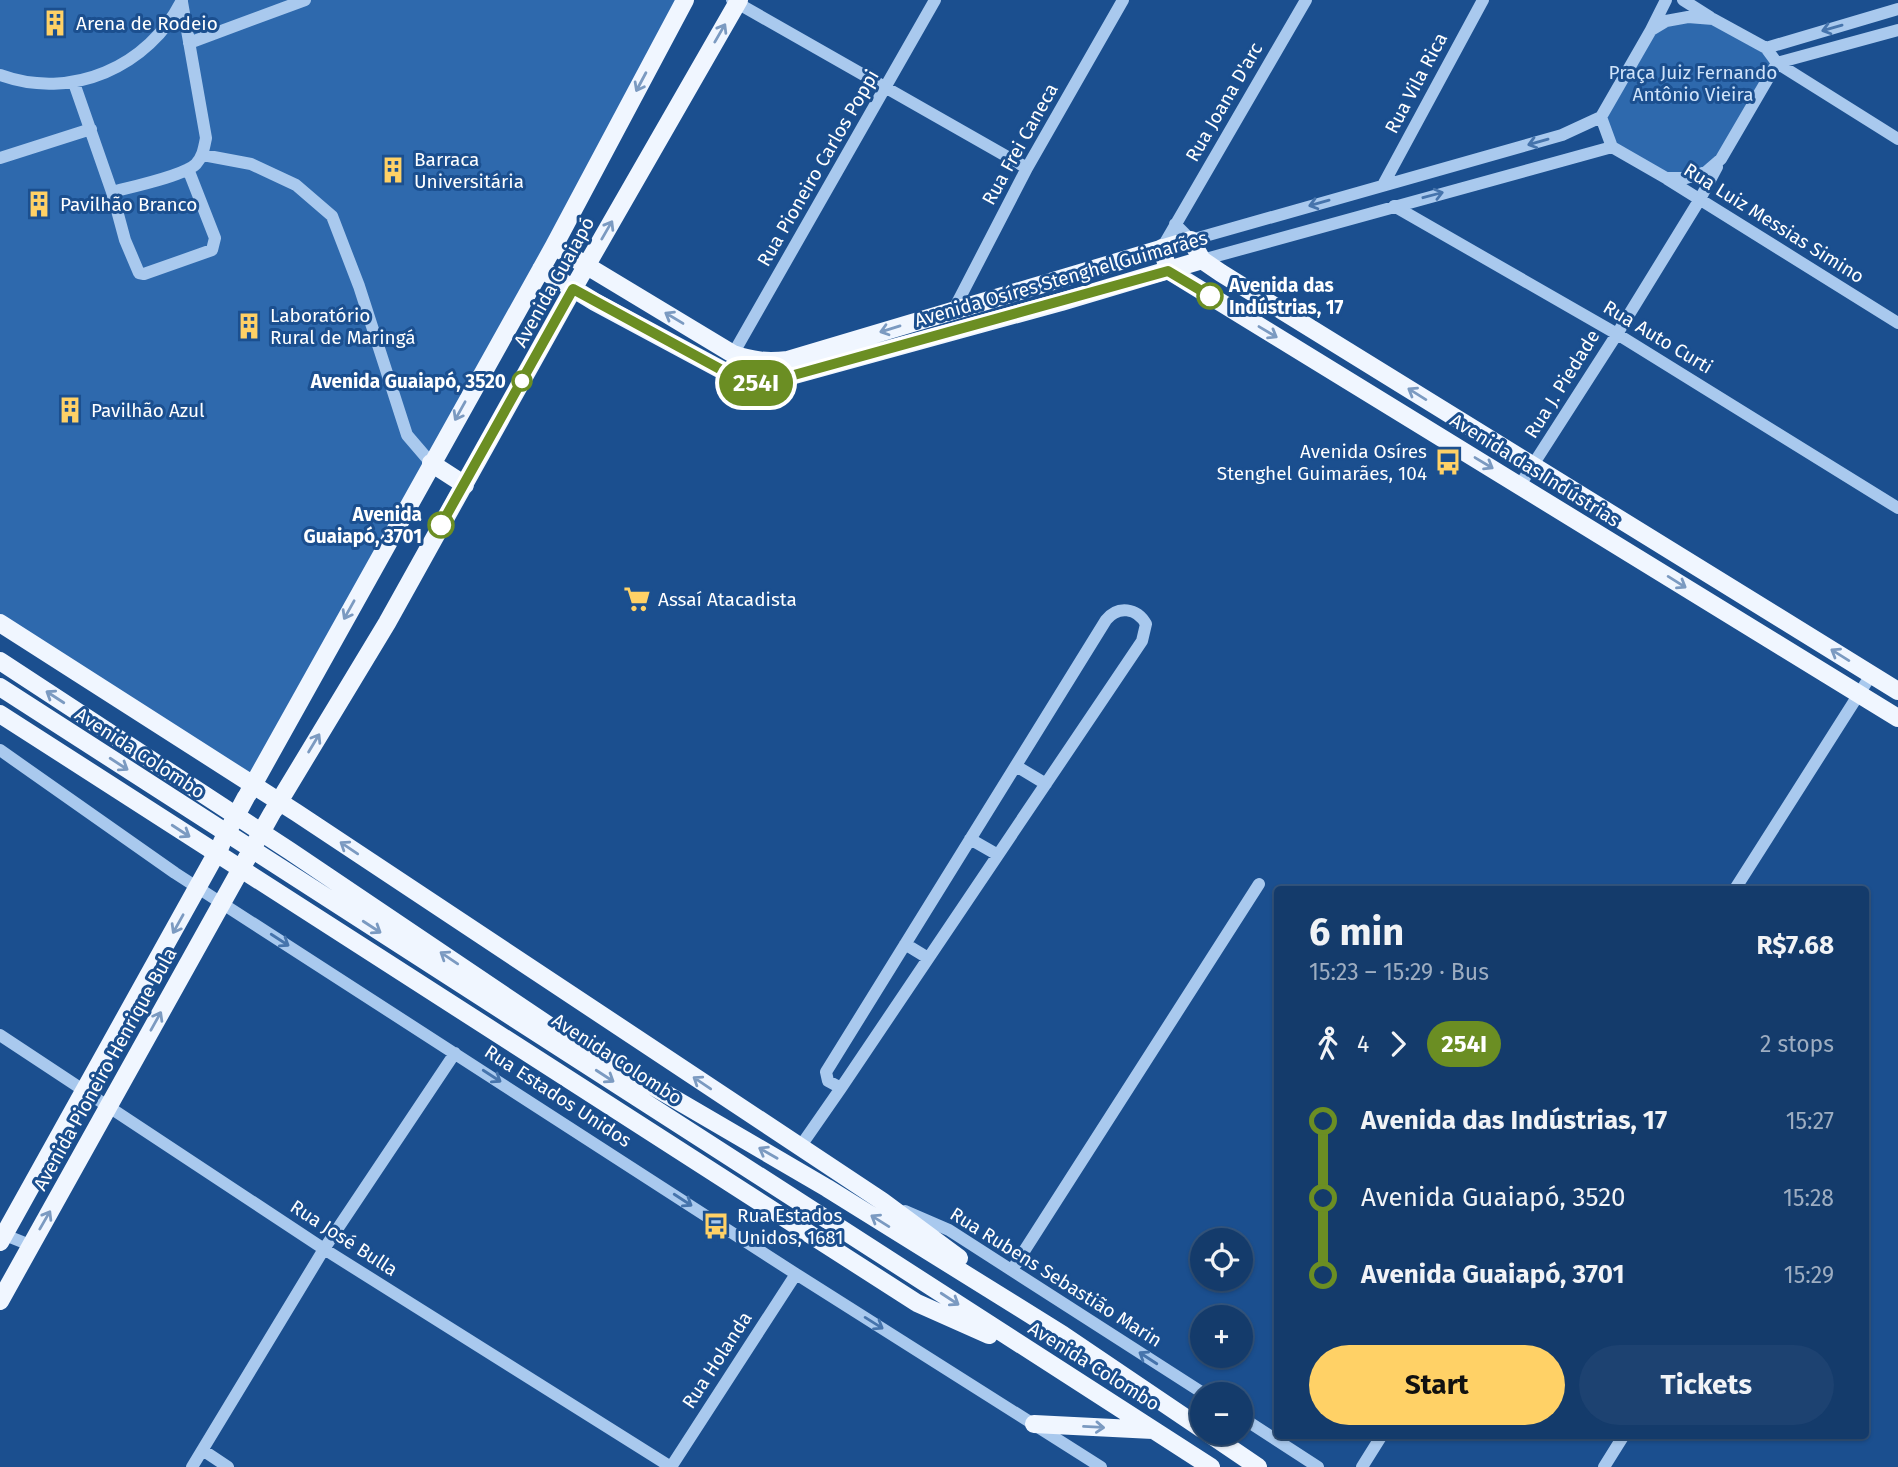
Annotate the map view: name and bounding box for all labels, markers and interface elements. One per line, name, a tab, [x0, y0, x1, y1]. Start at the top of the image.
building icon: Arena de Rodeio	[40, 8, 70, 38]
place label: Arena de Rodeio	[76, 12, 218, 35]
one-way arrow	[713, 23, 727, 43]
one-way arrow	[1822, 23, 1844, 36]
street label: Rua Vila Rica	[1380, 29, 1452, 137]
street label: Rua Joana D'arc	[1181, 38, 1267, 166]
park label: Praça Juiz Fernando Antônio Vieira	[1609, 61, 1777, 106]
street label: Rua Pioneiro Carlos Poppi	[752, 66, 884, 270]
one-way arrow	[634, 71, 648, 92]
street label: Rua Frei Caneca	[977, 79, 1063, 209]
one-way arrow	[1527, 136, 1549, 149]
place label: Barraca Universitária	[414, 148, 524, 193]
building icon: Barraca Universitária	[378, 155, 408, 185]
street label: Rua Luiz Messias Simino	[1679, 158, 1869, 288]
one-way arrow	[1421, 188, 1443, 201]
building icon: Pavilhão Branco	[24, 189, 54, 219]
place label: Pavilhão Branco	[60, 193, 197, 216]
one-way arrow	[1308, 198, 1330, 211]
street label: Avenida Guaiapó	[509, 213, 599, 351]
one-way arrow	[601, 220, 614, 241]
street label: Avenida Osíres Stenghel Guimarães	[912, 226, 1210, 332]
place label: Avenida das Indústrias, 17	[1228, 274, 1344, 319]
marker: Avenida das Indústrias, 17	[1197, 283, 1223, 309]
street label: Rua Auto Curti	[1599, 295, 1717, 379]
place label: Laboratório Rural de Maringá	[270, 304, 416, 349]
building icon: Laboratório Rural de Maringá	[234, 311, 264, 341]
one-way arrow	[665, 311, 685, 325]
one-way arrow	[880, 323, 902, 336]
one-way arrow	[1258, 325, 1278, 339]
street label: Rua J. Piedade	[1520, 326, 1604, 442]
line badge: 254I	[707, 360, 805, 406]
text: 254I	[733, 369, 779, 397]
place label: Avenida Guaiapó, 3520	[310, 370, 506, 393]
marker: Avenida Guaiapó, 3520	[512, 371, 532, 391]
one-way arrow	[1408, 386, 1428, 400]
building icon: Pavilhão Azul	[55, 395, 85, 425]
place label: Pavilhão Azul	[91, 399, 205, 422]
one-way arrow	[453, 401, 467, 421]
street label: Avenida das Indústrias	[1446, 408, 1624, 532]
place label: Avenida Osíres Stenghel Guimarães, 104	[1217, 440, 1427, 485]
bus stop icon: Avenida Osíres Stenghel Guimarães, 104	[1433, 447, 1463, 477]
one-way arrow	[1473, 456, 1493, 470]
place label: Avenida Guaiapó, 3701	[303, 503, 422, 548]
marker: Avenida Guaiapó, 3701	[428, 512, 454, 538]
one-way arrow	[1667, 575, 1687, 589]
supermarket icon: Assaí Atacadista	[622, 584, 652, 614]
place label: Assaí Atacadista	[658, 588, 797, 611]
one-way arrow	[342, 600, 356, 620]
one-way arrow	[1830, 648, 1850, 662]
one-way arrow	[46, 690, 65, 705]
street label: Avenida Colombo	[71, 702, 209, 804]
one-way arrow	[307, 734, 321, 754]
one-way arrow	[109, 757, 128, 771]
one-way arrow	[170, 824, 190, 838]
one-way arrow	[340, 841, 359, 856]
text: 6 min	[1309, 909, 1404, 955]
one-way arrow	[171, 913, 185, 933]
one-way arrow	[362, 920, 382, 934]
text: R$7.68	[1757, 930, 1834, 961]
one-way arrow	[270, 932, 289, 947]
street label: Avenida Pioneiro Henrique Bula	[28, 943, 182, 1195]
one-way arrow	[439, 951, 459, 965]
text: 15:23 – 15:29 · Bus	[1309, 958, 1489, 986]
street label: Avenida Colombo	[548, 1008, 686, 1110]
one-way arrow	[149, 1012, 163, 1032]
icon: walk	[1309, 1025, 1347, 1063]
icon: forward	[1379, 1025, 1417, 1063]
text: 4	[1357, 1030, 1369, 1058]
text: 254I	[1441, 1030, 1487, 1058]
text: 2 stops	[1760, 1030, 1834, 1058]
street label: Rua Estados Unidos	[480, 1040, 636, 1152]
one-way arrow	[482, 1069, 501, 1084]
one-way arrow	[595, 1069, 614, 1084]
one-way arrow	[693, 1076, 712, 1090]
text: Avenida das Indústrias, 17	[1361, 1105, 1667, 1136]
text: 15:27	[1786, 1107, 1834, 1135]
one-way arrow	[759, 1146, 779, 1160]
text: Avenida Guaiapó, 3520	[1361, 1182, 1626, 1213]
text: 15:28	[1783, 1184, 1834, 1212]
one-way arrow	[673, 1192, 692, 1207]
street label: Rua José Bulla	[286, 1195, 402, 1281]
street label: Rua Rubens Sebastião Marin	[946, 1202, 1166, 1352]
place label: Rua Estados Unidos, 1681	[737, 1204, 843, 1249]
one-way arrow	[38, 1210, 52, 1230]
bus stop icon: Rua Estados Unidos, 1681	[701, 1211, 731, 1241]
one-way arrow	[871, 1214, 891, 1228]
map controls	[1190, 1228, 1253, 1445]
button: locate	[1190, 1228, 1253, 1291]
text: Avenida Guaiapó, 3701	[1361, 1259, 1624, 1290]
text: 15:29	[1784, 1261, 1834, 1289]
one-way arrow	[940, 1292, 959, 1306]
button: +	[1190, 1305, 1253, 1368]
street label: Rua Holanda	[677, 1307, 757, 1413]
one-way arrow	[864, 1316, 883, 1331]
street label: Avenida Colombo	[1024, 1316, 1164, 1416]
button: Start	[1309, 1345, 1565, 1425]
button: Tickets	[1579, 1345, 1834, 1425]
one-way arrow	[1139, 1350, 1159, 1364]
button: −	[1190, 1382, 1253, 1445]
one-way arrow	[1082, 1421, 1105, 1434]

